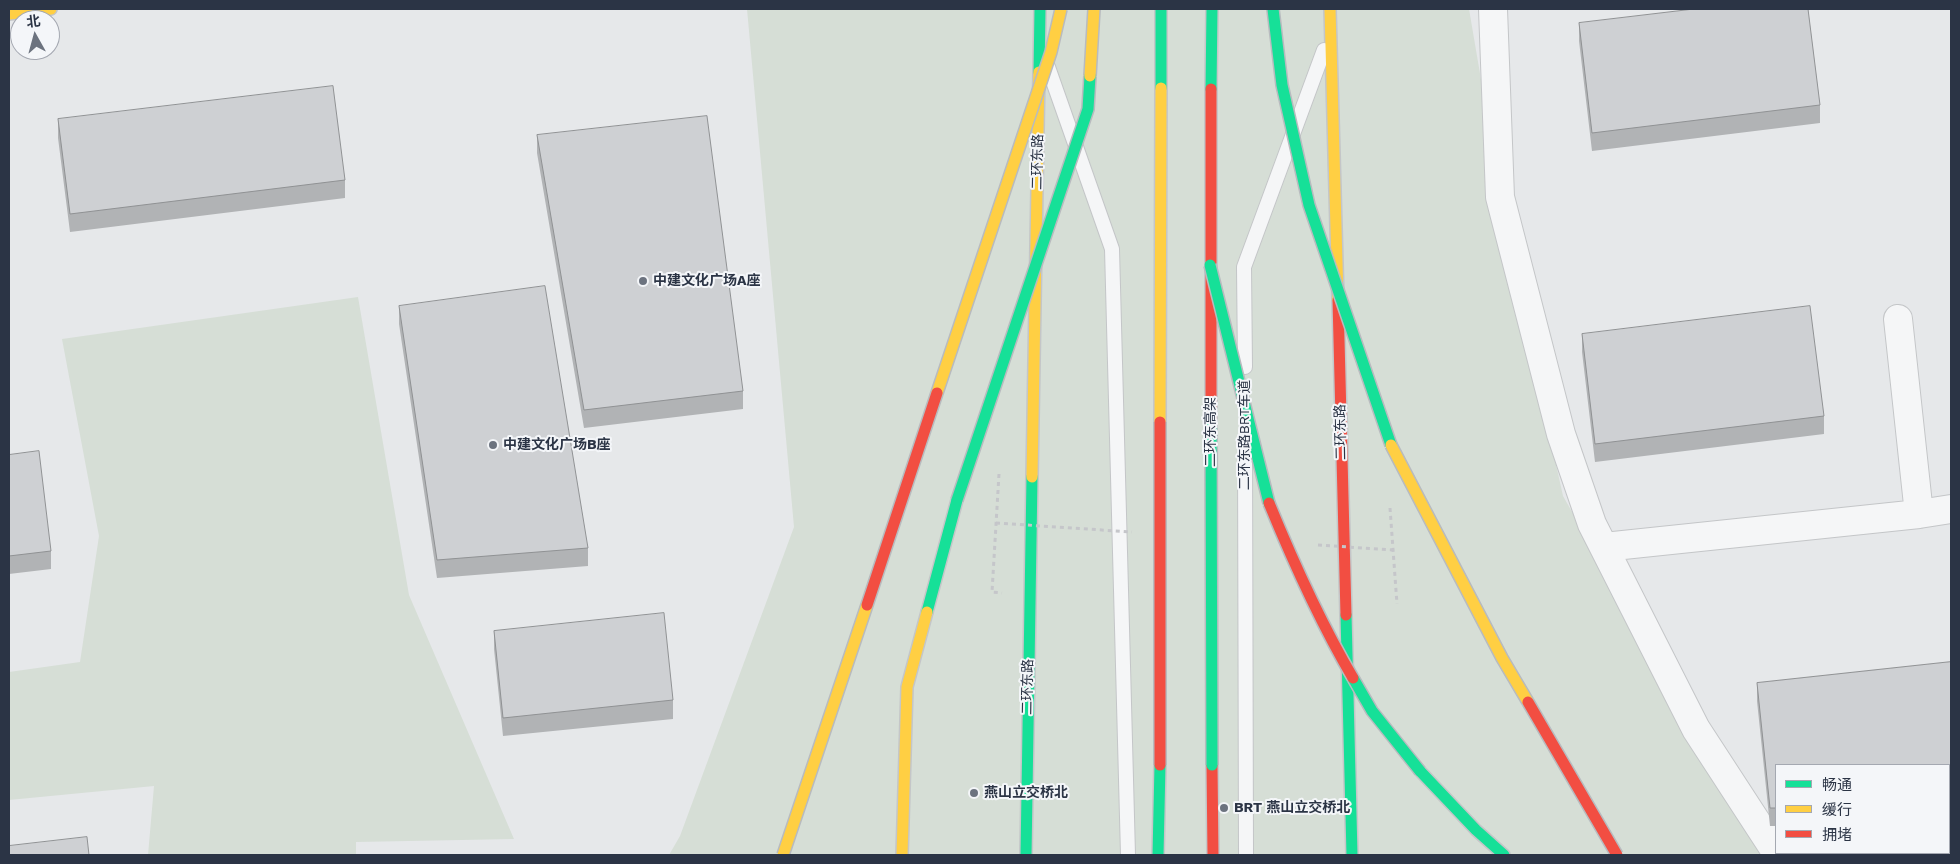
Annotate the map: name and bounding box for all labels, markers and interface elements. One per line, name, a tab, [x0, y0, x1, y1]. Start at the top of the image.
north arrow	[10, 10, 60, 60]
text: 北	[25, 12, 41, 30]
street label: 二环东路	[1029, 134, 1047, 190]
place label: 中建文化广场A座	[653, 273, 760, 289]
marker: 中建文化广场A座	[637, 275, 649, 287]
street label: 二环东路BRT车道	[1237, 380, 1253, 490]
street label: 二环东高架	[1203, 397, 1219, 467]
street label: 二环东路	[1332, 404, 1350, 460]
place label: 中建文化广场B座	[503, 437, 611, 453]
marker: 中建文化广场B座	[487, 439, 499, 451]
street label: 二环东路	[1019, 659, 1037, 715]
legend	[1775, 764, 1950, 854]
text: 畅通	[1822, 776, 1852, 794]
place label: 燕山立交桥北	[984, 785, 1068, 801]
marker: 燕山立交桥北	[968, 787, 980, 799]
place label: BRT 燕山立交桥北	[1234, 800, 1350, 816]
text: 缓行	[1822, 801, 1852, 819]
marker: BRT 燕山立交桥北	[1218, 802, 1230, 814]
text: 拥堵	[1822, 826, 1852, 844]

